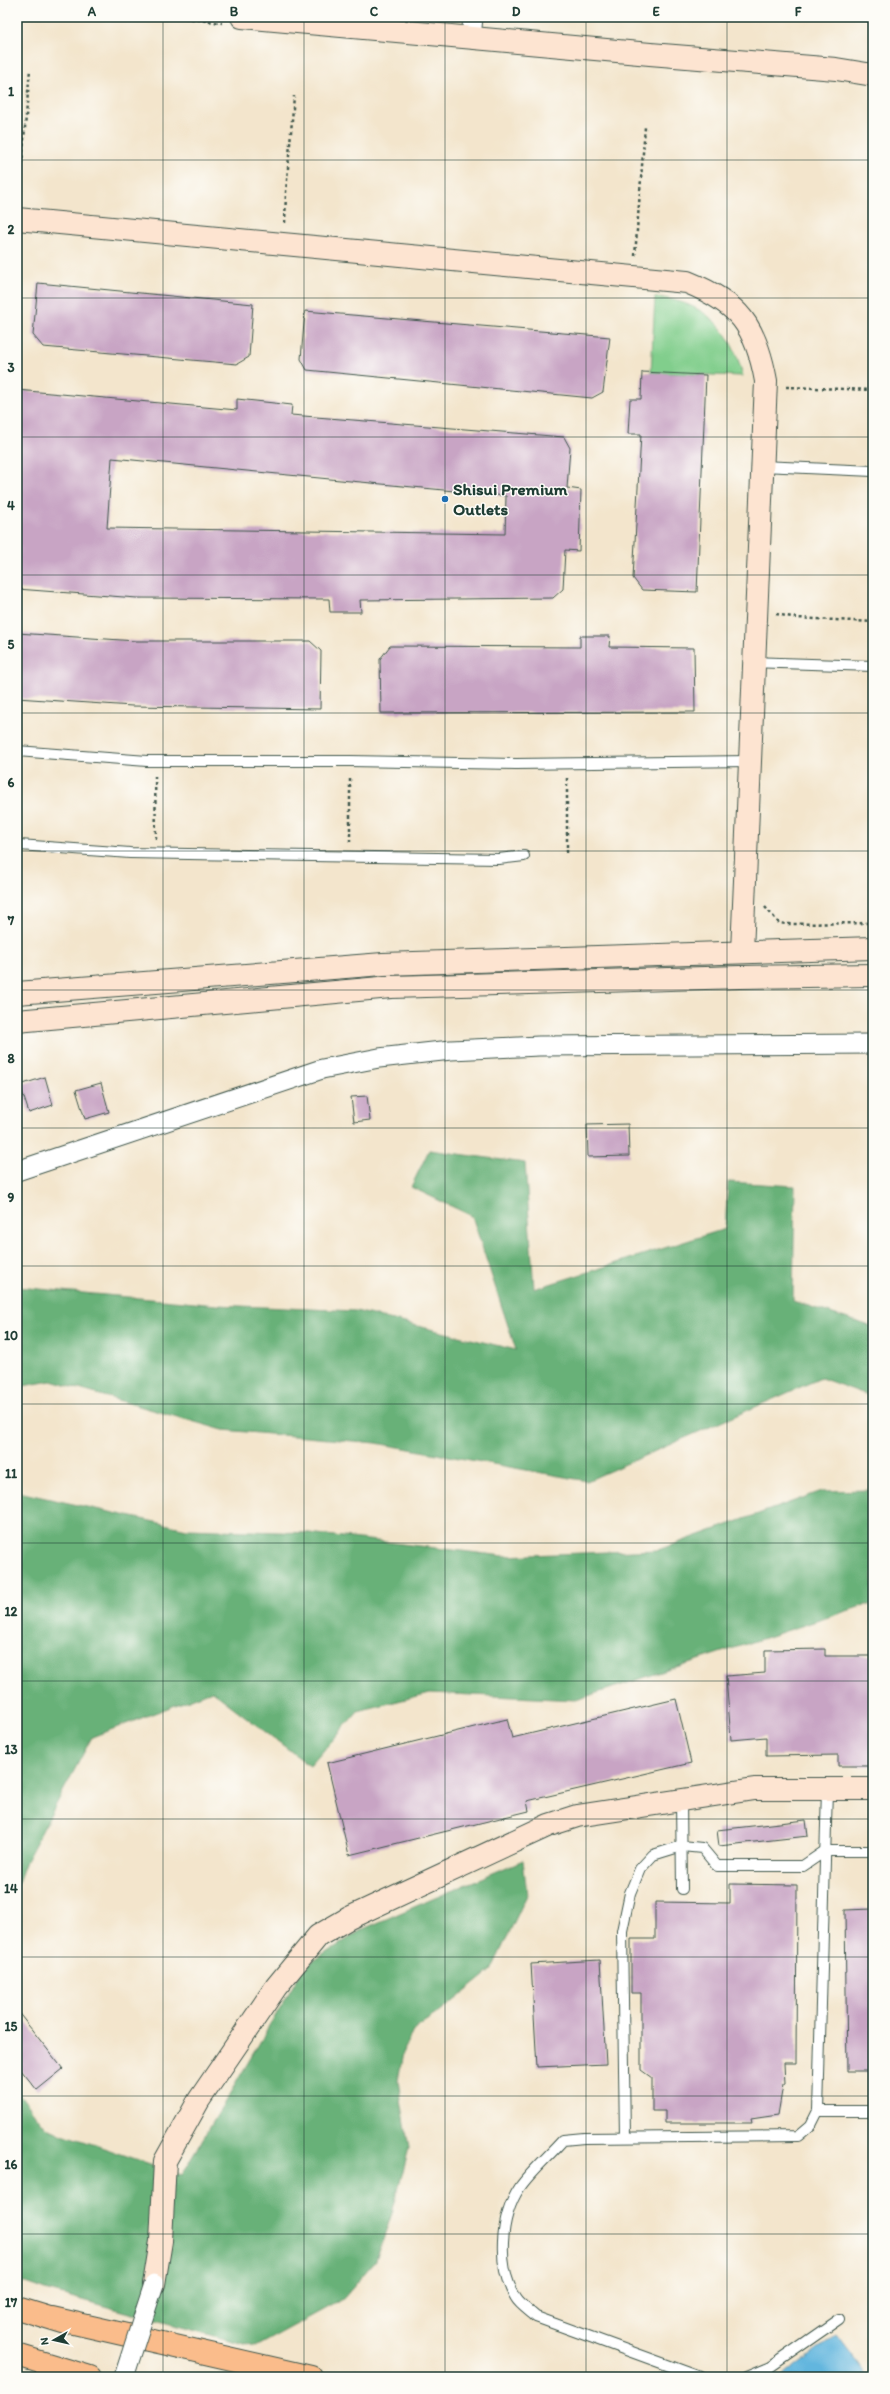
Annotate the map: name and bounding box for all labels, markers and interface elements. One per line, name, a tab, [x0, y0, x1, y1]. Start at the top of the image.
text: A	[87, 4, 97, 19]
text: B	[230, 4, 239, 19]
text: C	[370, 4, 379, 19]
text: D	[512, 4, 521, 19]
text: E	[652, 4, 660, 19]
text: F	[795, 4, 802, 19]
text: 1	[8, 84, 14, 99]
text: 2	[8, 222, 15, 237]
text: 3	[7, 360, 15, 375]
place label: Shisui Premium Outlets	[453, 479, 568, 519]
marker: Shisui Premium Outlets	[440, 494, 450, 504]
text: 4	[7, 498, 15, 513]
text: 5	[8, 637, 15, 652]
text: 6	[8, 775, 15, 790]
text: 7	[7, 913, 15, 928]
text: 8	[7, 1051, 15, 1066]
text: 9	[8, 1190, 15, 1205]
text: 10	[4, 1328, 18, 1343]
text: 11	[5, 1466, 17, 1481]
text: 12	[5, 1604, 18, 1619]
text: 13	[4, 1742, 18, 1757]
text: 14	[4, 1881, 18, 1896]
text: 15	[5, 2019, 18, 2034]
text: 16	[5, 2157, 18, 2172]
text: 17	[5, 2295, 18, 2310]
north arrow	[34, 2320, 74, 2360]
text: N	[38, 2337, 52, 2346]

